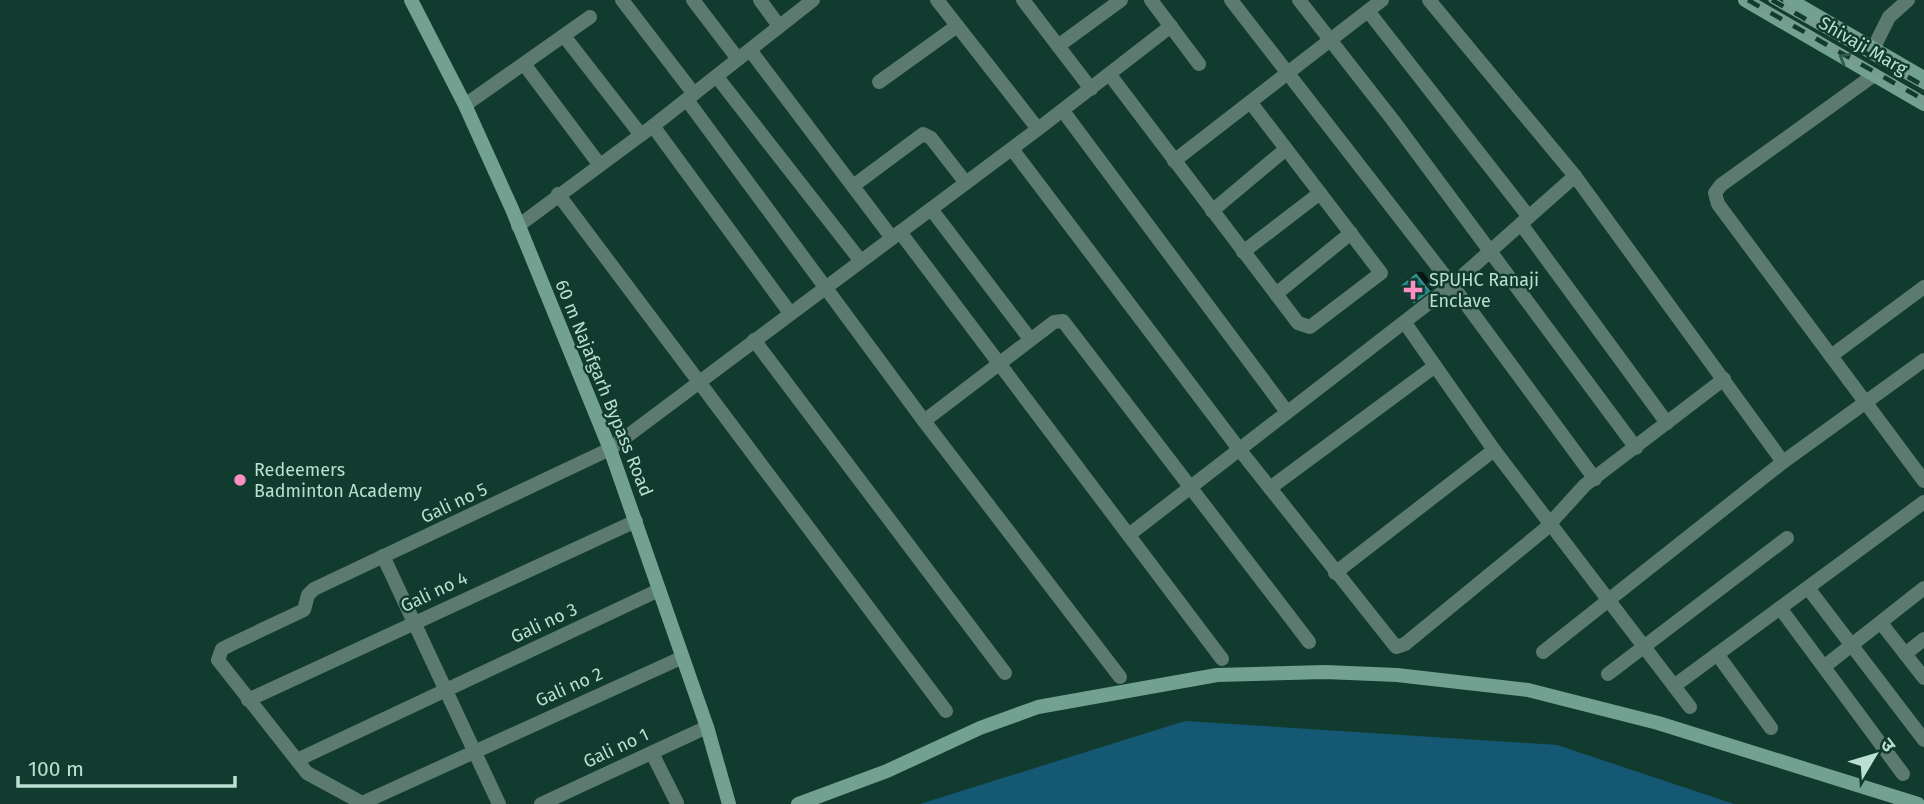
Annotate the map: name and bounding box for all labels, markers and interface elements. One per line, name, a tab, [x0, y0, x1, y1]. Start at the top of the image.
street label: Shivaji Marg	[1815, 12, 1912, 80]
one-way arrow	[1839, 53, 1852, 66]
place label: SPUHC Ranaji Enclave	[1429, 269, 1539, 312]
street label: 60 m Najafgarh Bypass Road	[550, 277, 658, 499]
marker: SPUHC Ranaji Enclave	[1403, 280, 1423, 300]
place label: Redeemers Badminton Academy	[254, 459, 422, 502]
marker: Redeemers Badminton Academy	[232, 472, 248, 488]
street label: Gali no 5	[417, 478, 491, 528]
street label: Gali no 4	[397, 567, 471, 617]
street label: Gali no 3	[507, 598, 581, 648]
street label: Gali no 2	[532, 663, 606, 711]
north arrow	[1840, 720, 1910, 790]
street label: Gali no 1	[580, 723, 652, 773]
text: उ	[1876, 733, 1901, 757]
scale bar	[18, 744, 234, 788]
text: 100 m	[28, 756, 84, 782]

